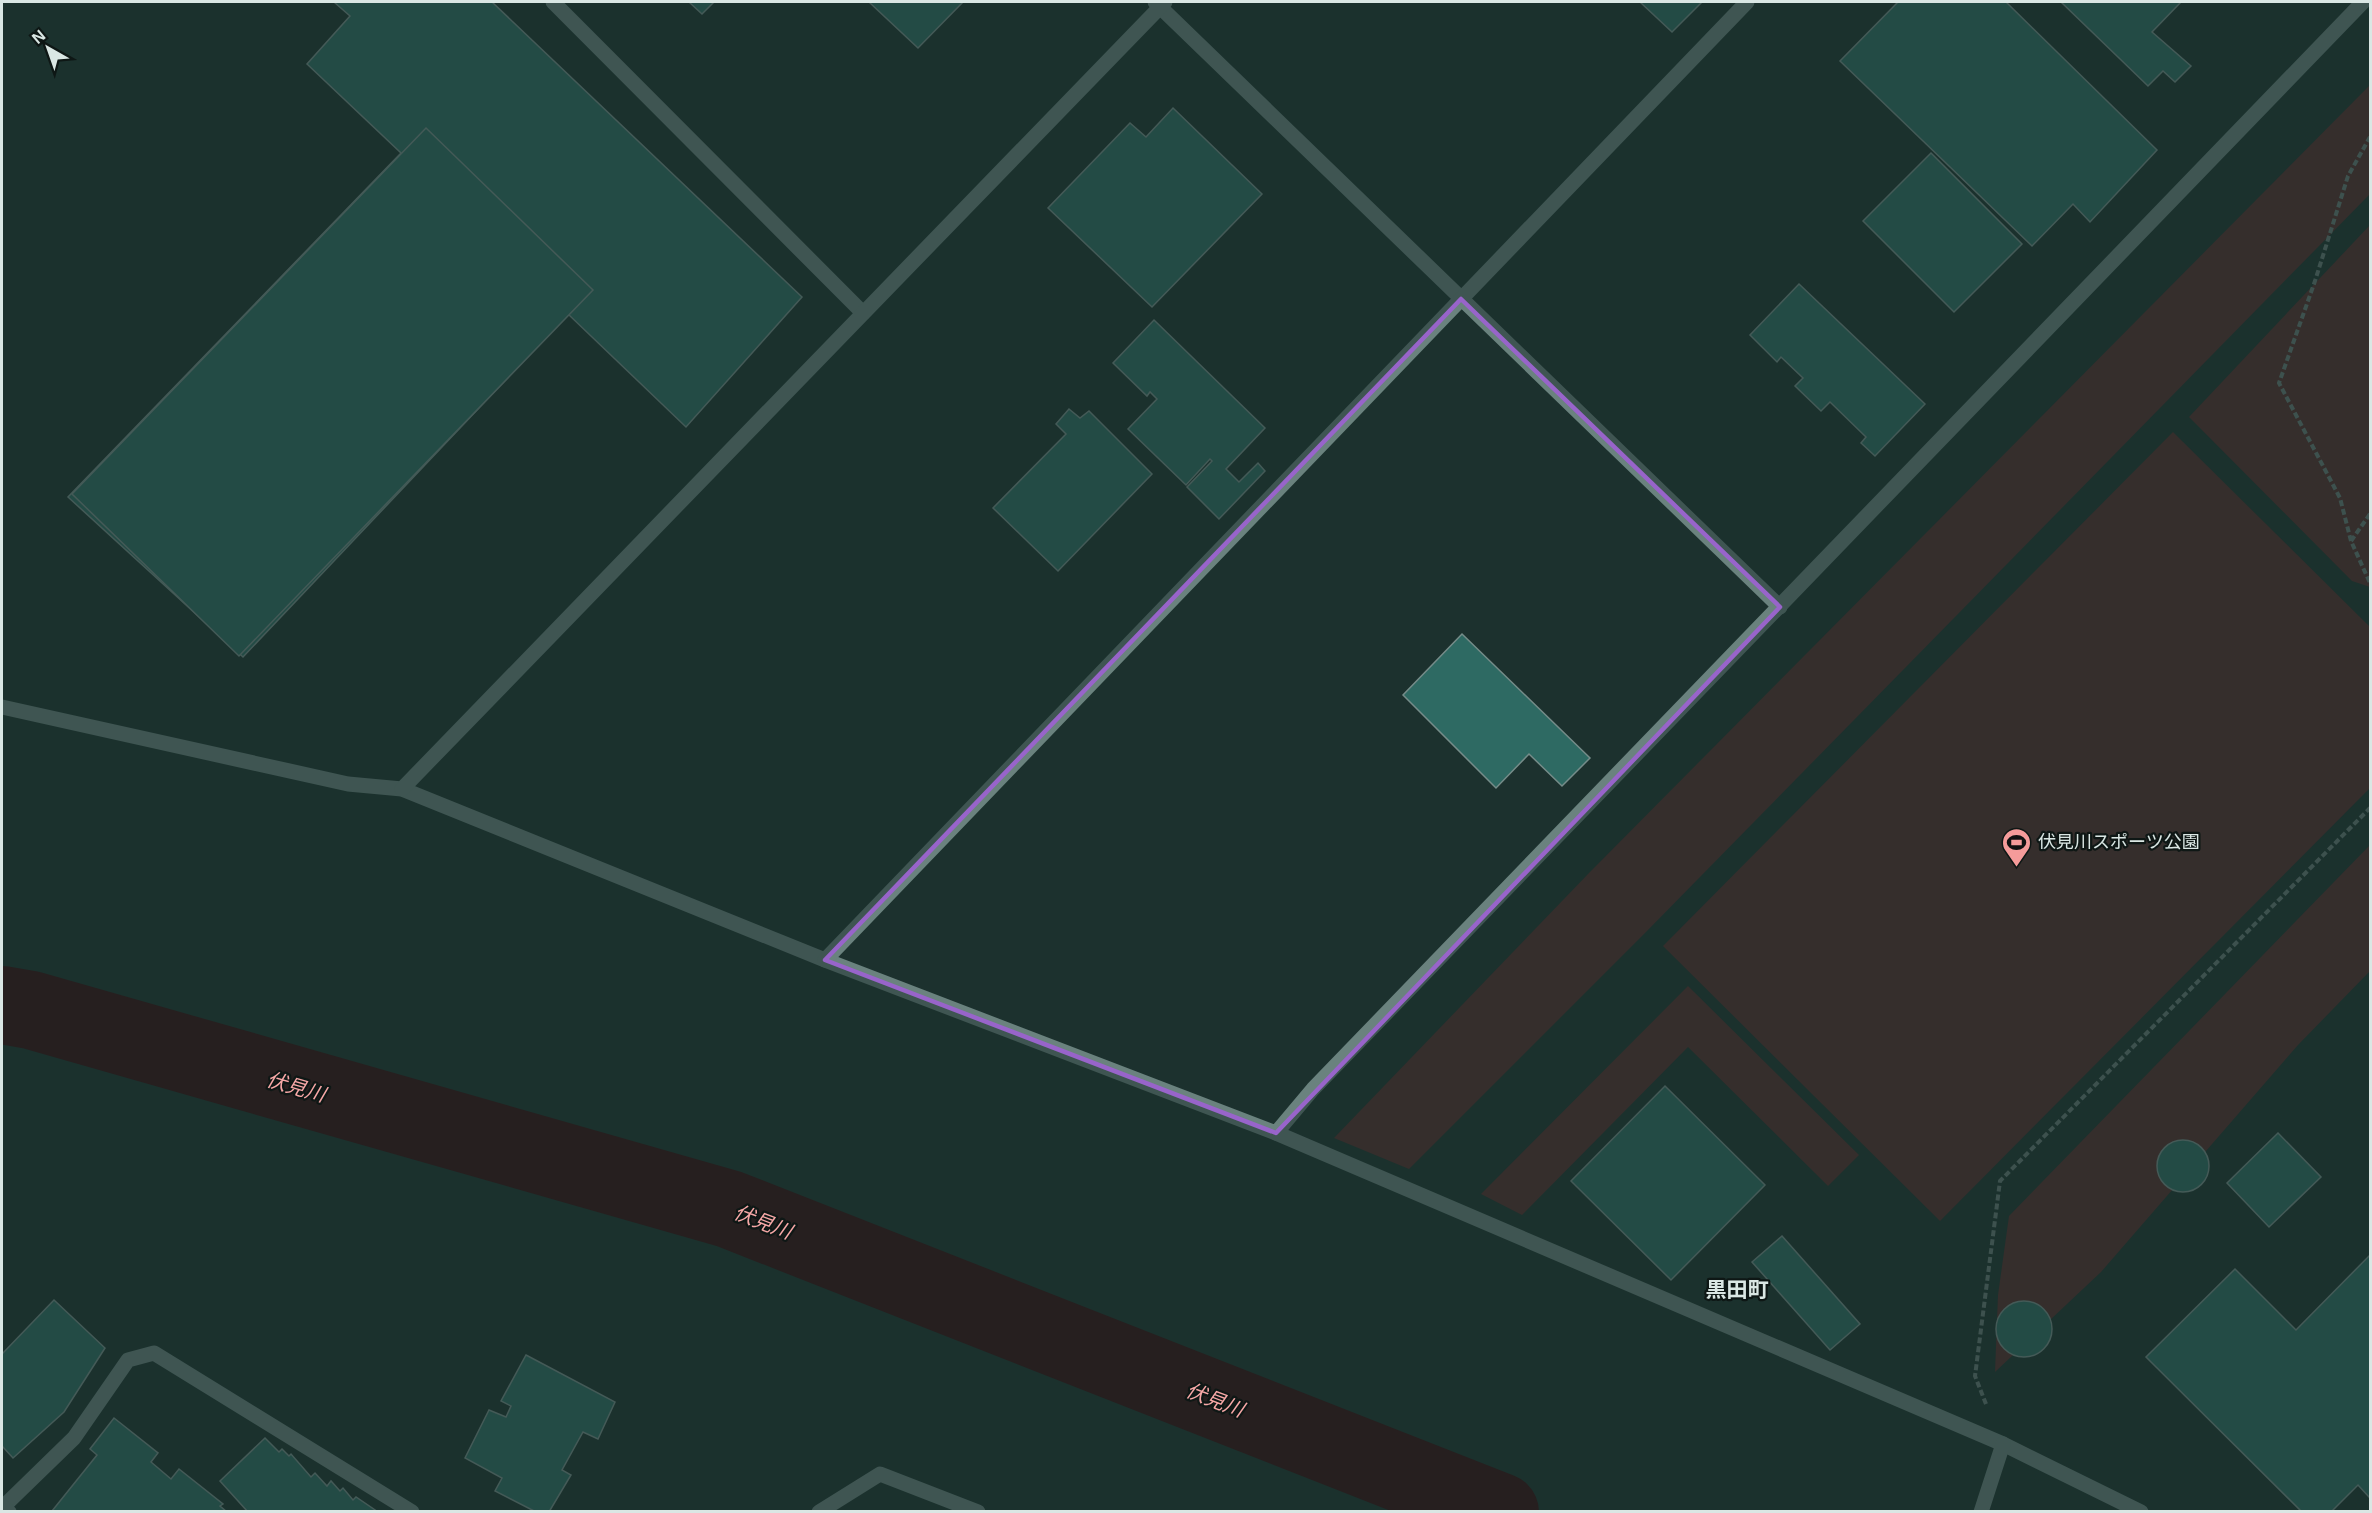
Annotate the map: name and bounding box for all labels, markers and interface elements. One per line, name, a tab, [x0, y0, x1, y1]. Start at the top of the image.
north arrow	[18, 18, 78, 78]
text: N	[29, 27, 49, 47]
sports icon: 伏見川スポーツ公園	[2001, 826, 2033, 868]
place label: 伏見川スポーツ公園	[2038, 832, 2200, 852]
water label: 伏見川	[264, 1068, 330, 1106]
water label: 伏見川	[731, 1201, 797, 1244]
district label: 黒田町	[1706, 1278, 1769, 1301]
water label: 伏見川	[1183, 1379, 1249, 1422]

